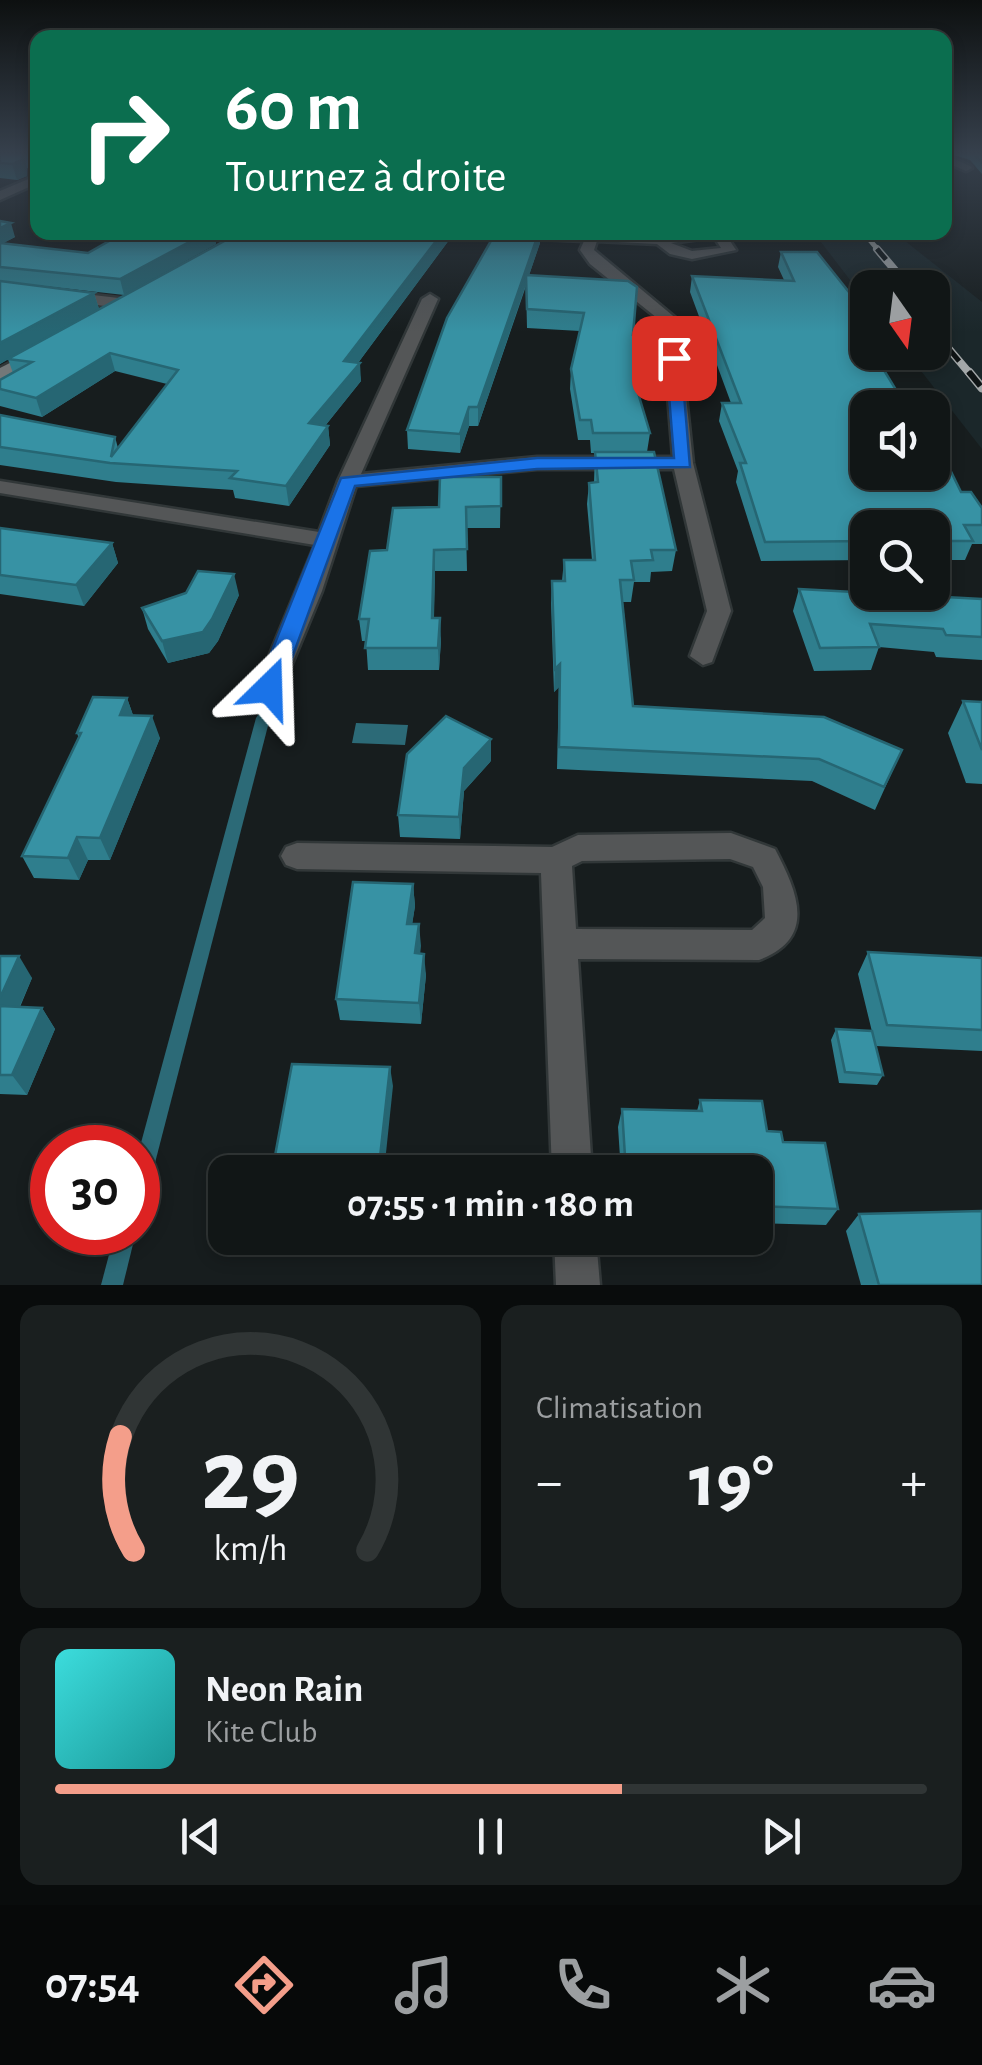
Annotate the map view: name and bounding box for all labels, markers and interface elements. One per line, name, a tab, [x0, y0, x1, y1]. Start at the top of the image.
icon: right	[60, 70, 190, 200]
text: 60 m	[225, 73, 362, 143]
text: Tournez à droite	[225, 155, 507, 200]
north arrow	[850, 270, 950, 370]
map controls	[850, 270, 950, 610]
pin	[632, 316, 717, 401]
icon: arrive	[647, 331, 702, 386]
button: sound	[850, 390, 950, 490]
button: search	[850, 510, 950, 610]
position arrow	[217, 636, 321, 740]
speed limit sign: 30	[30, 1125, 160, 1255]
text: 07:55 · 1 min · 180 m	[347, 1186, 634, 1224]
text: Climatisation	[536, 1392, 703, 1424]
text: 29	[201, 1425, 300, 1529]
text: 19°	[689, 1445, 774, 1520]
text: −	[536, 1455, 562, 1510]
text: +	[901, 1455, 927, 1510]
text: km/h	[214, 1531, 287, 1567]
text: Neon Rain	[205, 1671, 363, 1709]
text: Kite Club	[205, 1716, 317, 1748]
icon: previous	[173, 1809, 228, 1864]
icon: pause	[463, 1809, 518, 1864]
icon: next	[754, 1809, 809, 1864]
icon: directions	[229, 1950, 299, 2020]
icon: music	[389, 1950, 459, 2020]
icon: phone	[548, 1950, 618, 2020]
icon: climate	[708, 1950, 778, 2020]
icon: car	[867, 1950, 937, 2020]
text: 07:54	[45, 1962, 140, 2007]

